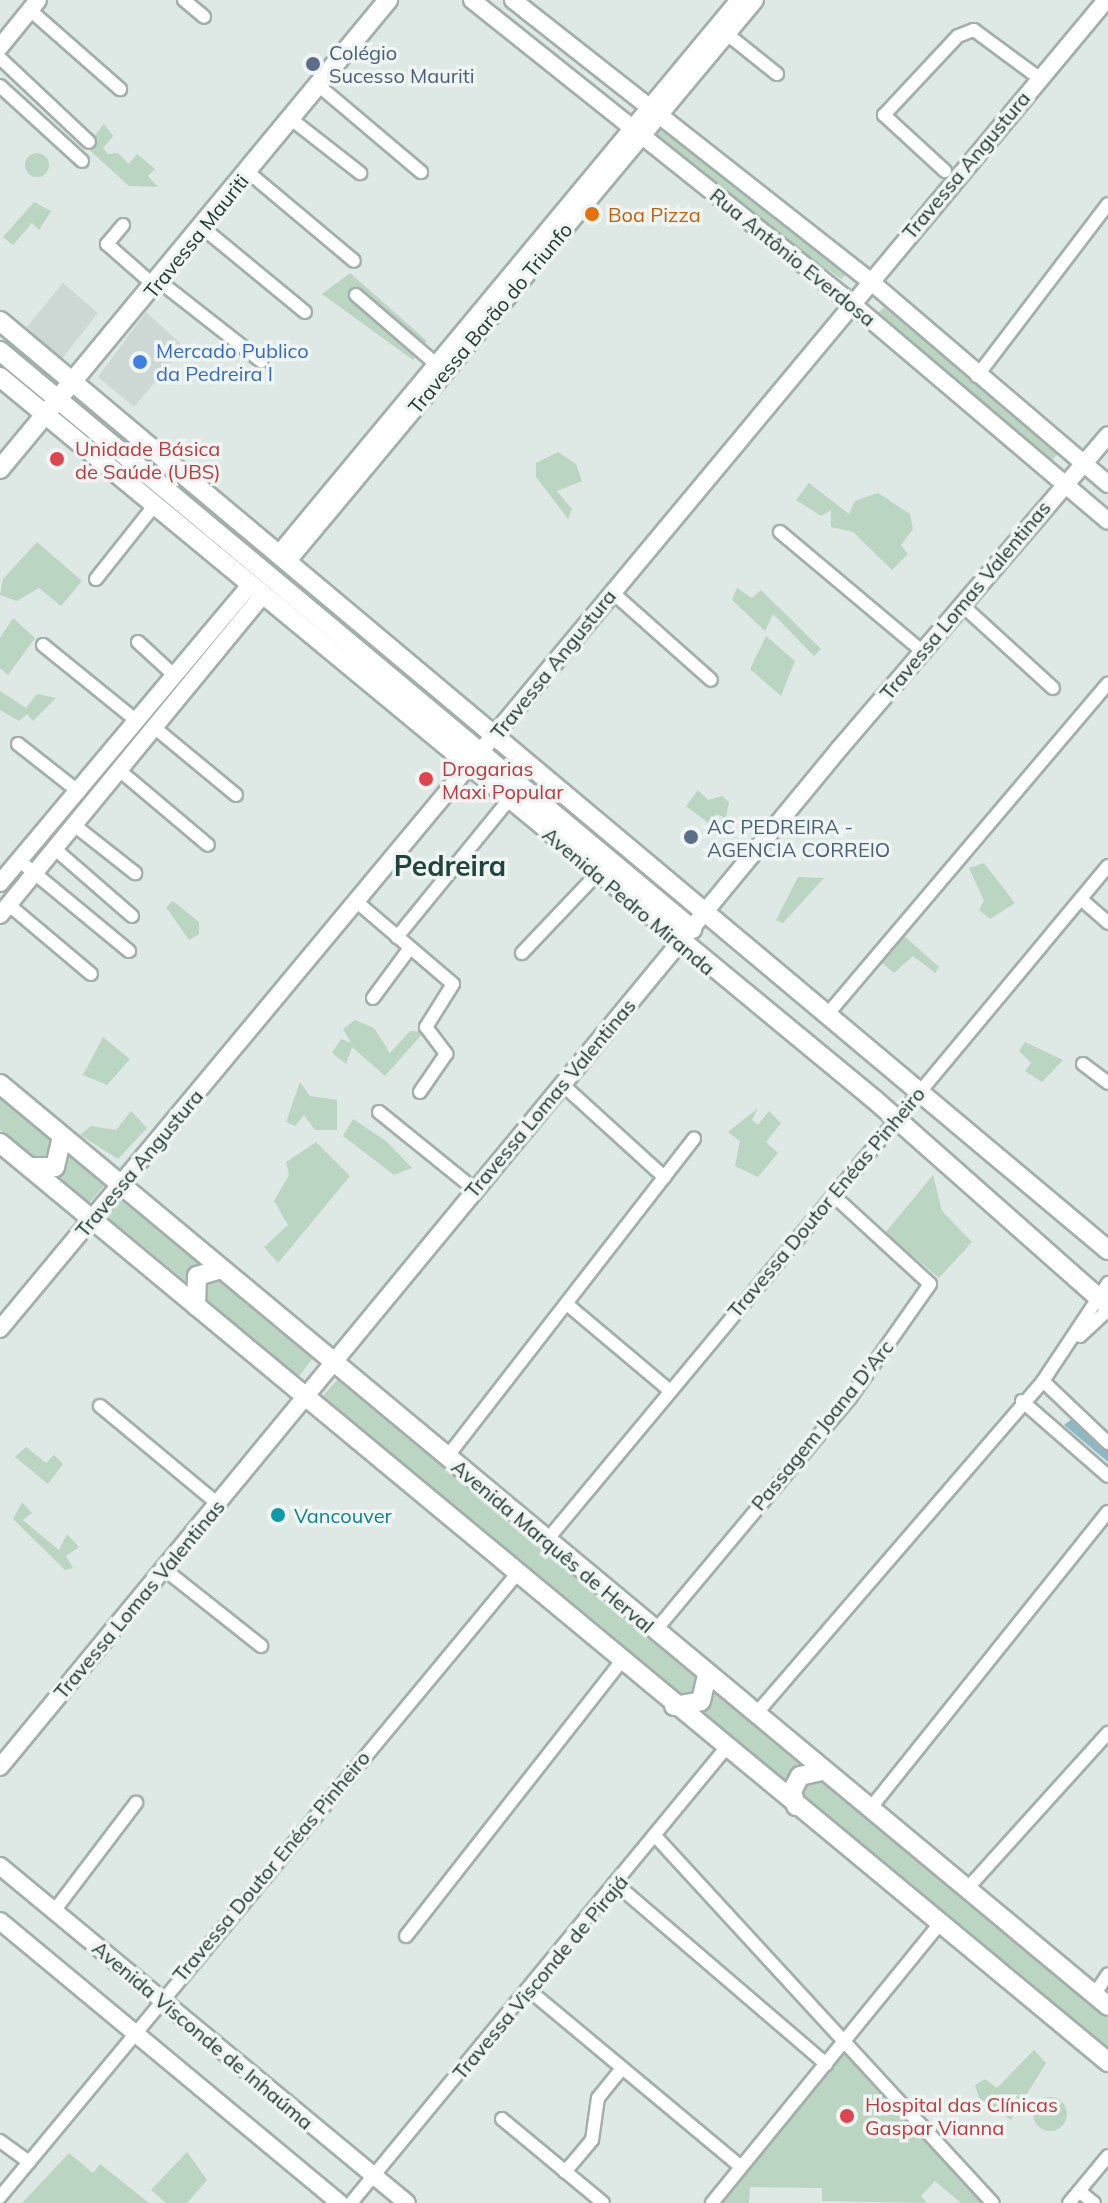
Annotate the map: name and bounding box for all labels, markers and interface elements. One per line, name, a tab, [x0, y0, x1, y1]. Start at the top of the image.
place label: Colégio Sucesso Mauriti	[329, 40, 475, 87]
marker: Colégio Sucesso Mauriti	[304, 55, 322, 73]
street label: Travessa Angustura	[897, 86, 1035, 244]
street label: Travessa Mauriti	[139, 169, 253, 303]
street label: Rua Antônio Everdosa	[705, 183, 881, 331]
place label: Boa Pizza	[608, 202, 701, 226]
marker: Boa Pizza	[583, 205, 601, 223]
street label: Travessa Barão do Triunfo	[403, 218, 577, 418]
place label: Mercado Publico da Pedreira I	[156, 338, 309, 385]
marker: Mercado Publico da Pedreira I	[131, 353, 149, 371]
place label: Unidade Básica de Saúde (UBS)	[75, 436, 221, 483]
marker: Unidade Básica de Saúde (UBS)	[46, 448, 68, 470]
street label: Travessa Lomas Valentinas	[875, 496, 1055, 704]
street label: Travessa Angustura	[485, 584, 621, 744]
place label: Drogarias Maxi Popular	[442, 756, 563, 803]
marker: Drogarias Maxi Popular	[417, 770, 435, 788]
place label: AC PEDREIRA - AGENCIA CORREIO	[707, 814, 890, 861]
street label: Avenida Pedro Miranda	[538, 822, 720, 980]
marker: AC PEDREIRA - AGENCIA CORREIO	[682, 828, 700, 846]
district label: Pedreira	[394, 849, 506, 883]
street label: Travessa Lomas Valentinas	[460, 994, 640, 1202]
street label: Travessa Doutor Enéas Pinheiro	[722, 1082, 930, 1322]
street label: Travessa Angustura	[70, 1084, 208, 1242]
street label: Passagem Joana D'Arc	[746, 1335, 898, 1515]
street label: Avenida Marquês de Herval	[447, 1454, 659, 1638]
street label: Travessa Lomas Valentinas	[49, 1495, 229, 1703]
place label: Vancouver	[294, 1503, 392, 1527]
marker: Vancouver	[269, 1506, 287, 1524]
street label: Travessa Doutor Enéas Pinheiro	[167, 1746, 375, 1986]
street label: Travessa Visconde de Pirajá	[447, 1870, 633, 2084]
street label: Avenida Visconde de Inhaúma	[88, 1936, 318, 2134]
place label: Hospital das Clínicas Gaspar Vianna	[865, 2092, 1058, 2139]
marker: Hospital das Clínicas Gaspar Vianna	[836, 2105, 858, 2127]

